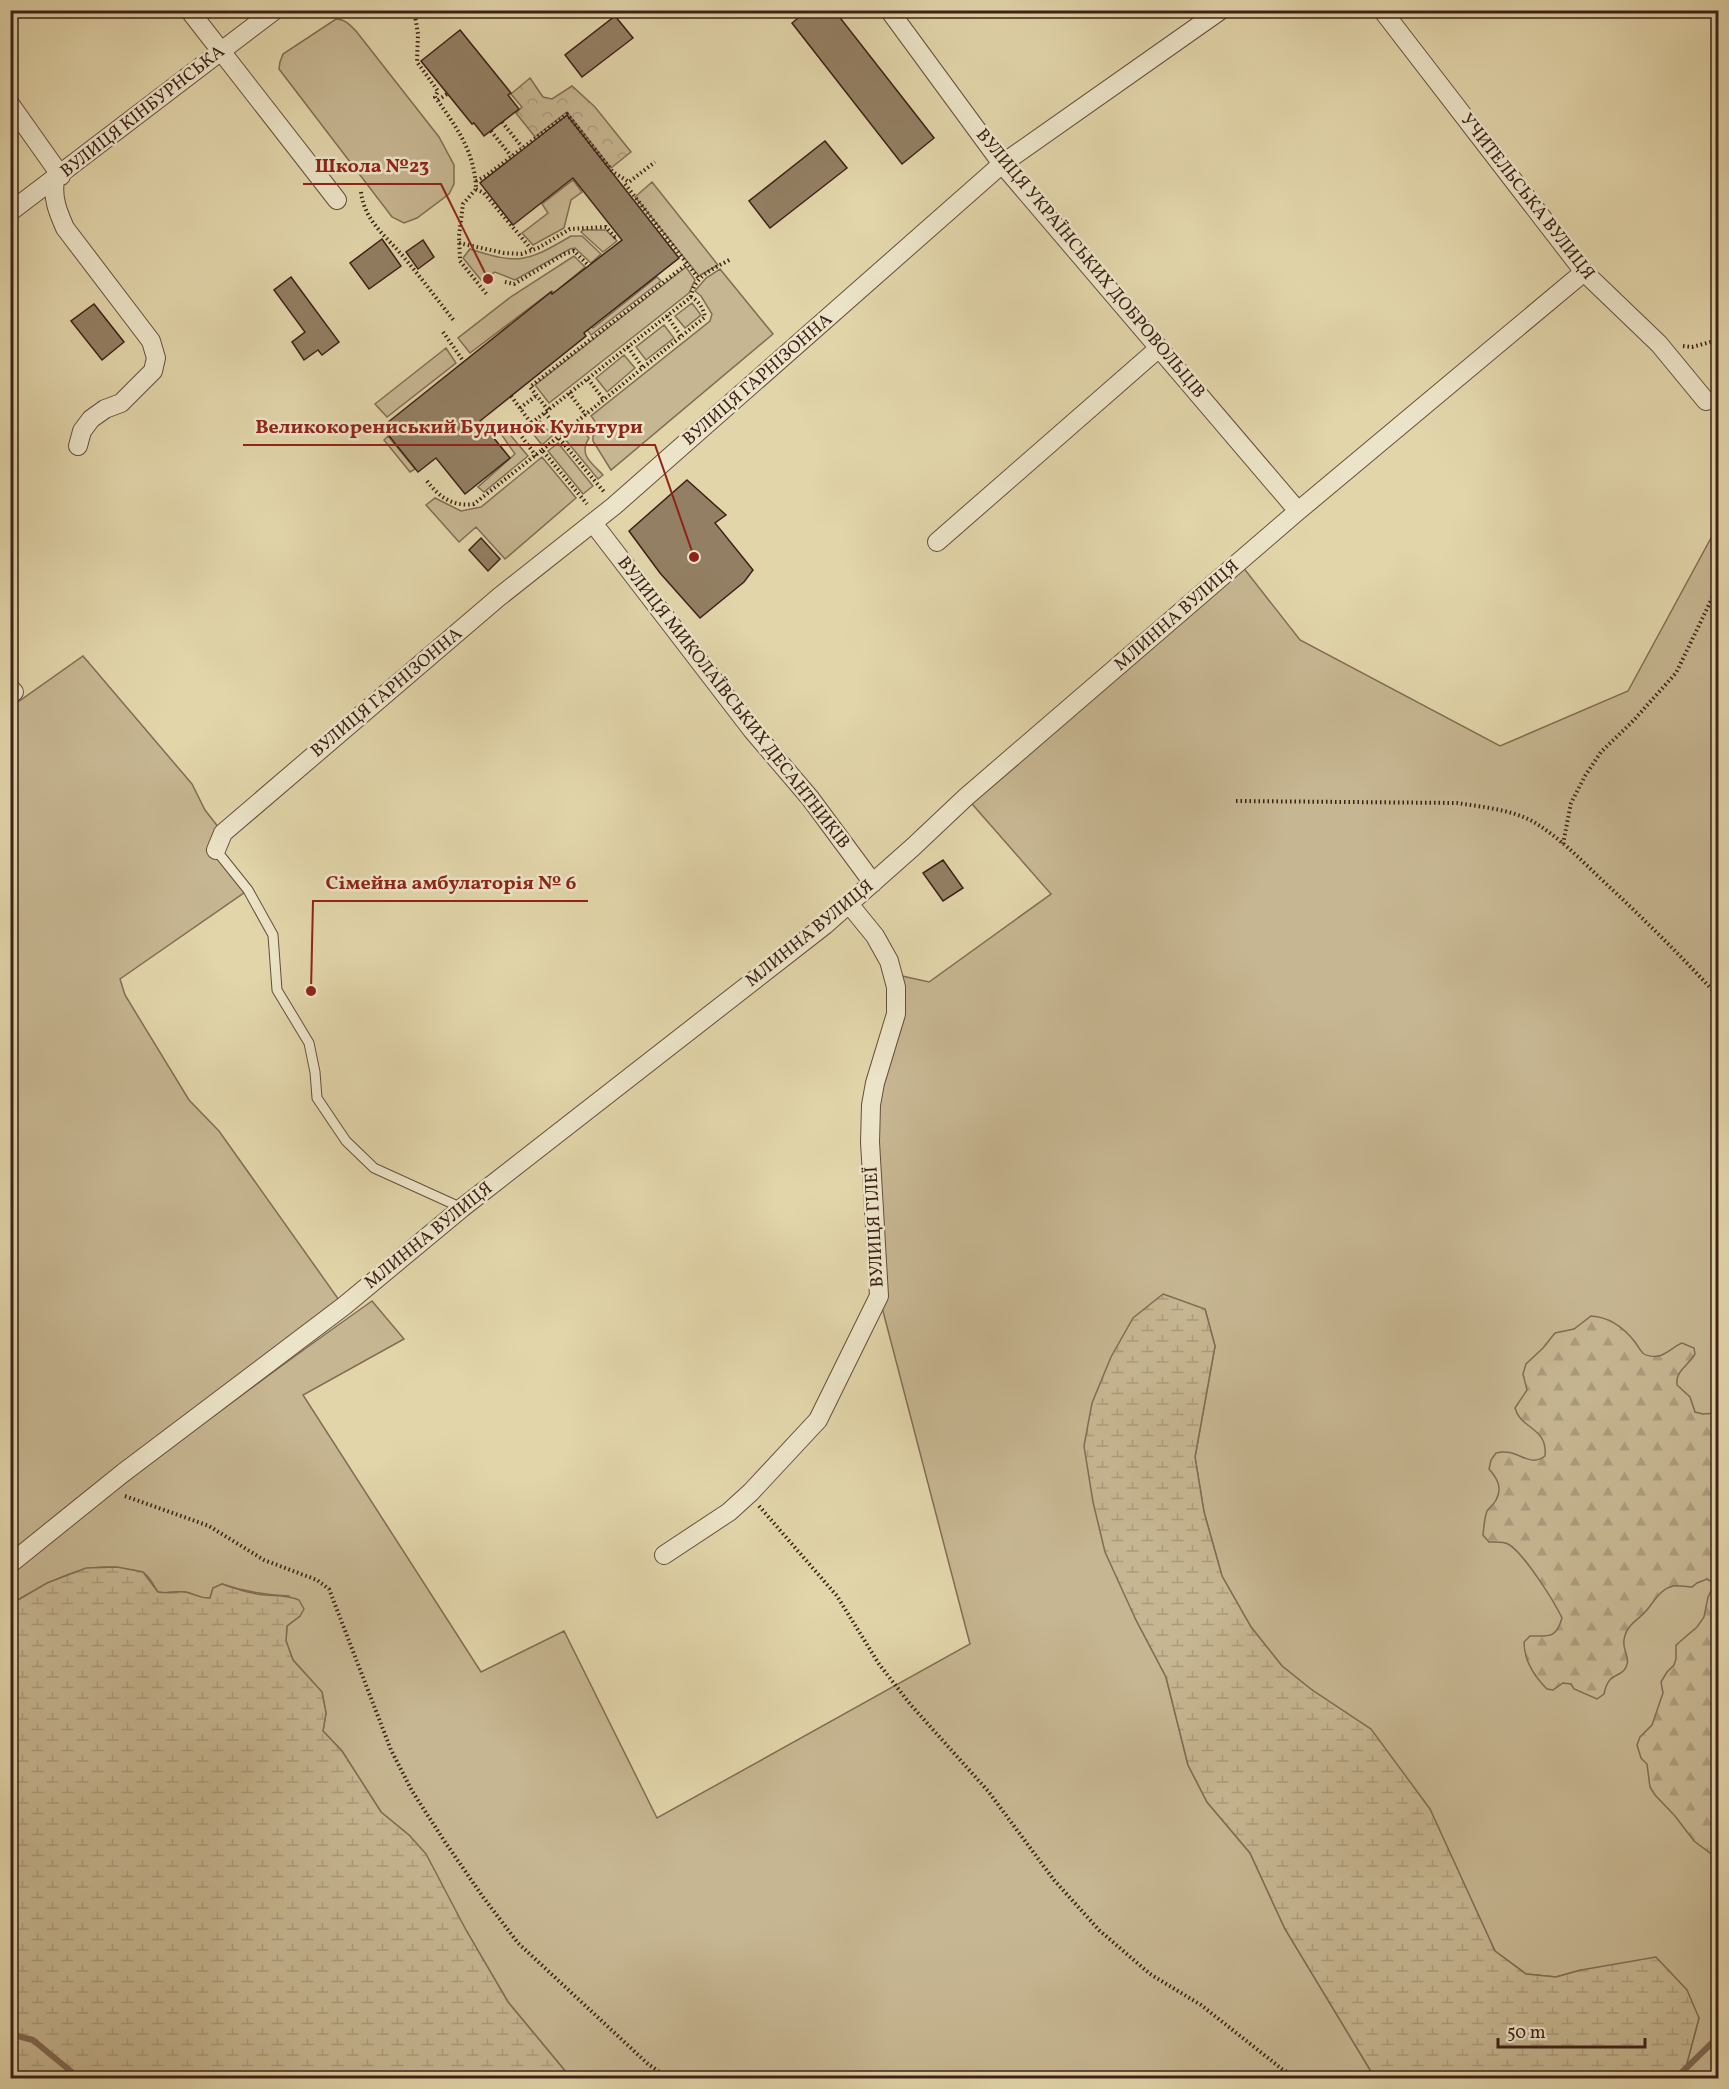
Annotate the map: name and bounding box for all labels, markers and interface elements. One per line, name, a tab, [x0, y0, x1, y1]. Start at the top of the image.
street label: ВУЛИЦЯ КІНБУРНСЬКА	[56, 40, 231, 184]
street label: УЧИТЕЛЬСЬКА ВУЛИЦЯ	[1454, 109, 1600, 285]
street label: ВУЛИЦЯ УКРАЇНСЬКИХ ДОБРОВОЛЬЦІВ	[969, 124, 1211, 404]
callout: Школа №23	[303, 146, 441, 184]
text: Школа №23	[315, 153, 429, 181]
street label: ВУЛИЦЯ ГАРНІЗОННА	[678, 308, 839, 452]
callout: Великокорениський Будинок Культури	[243, 407, 655, 445]
text: Великокорениський Будинок Культури	[255, 414, 643, 442]
street label: ВУЛИЦЯ МИКОЛАЇВСЬКИХ ДЕСАНТНИКІВ	[611, 552, 855, 854]
street label: МЛИННА ВУЛИЦЯ	[1109, 555, 1245, 677]
street label: ВУЛИЦЯ ГАРНІЗОННА	[306, 622, 468, 764]
callout: Сімейна амбулаторія № 6	[313, 863, 588, 901]
text: Сімейна амбулаторія № 6	[326, 870, 576, 898]
street label: МЛИННА ВУЛИЦЯ	[741, 874, 879, 994]
street label: ВУЛИЦЯ ГІЛЕЇ	[859, 1166, 891, 1288]
street label: МЛИННА ВУЛИЦЯ	[360, 1176, 498, 1296]
scale bar	[1498, 2011, 1645, 2049]
text: 50 m	[1507, 2021, 1546, 2046]

